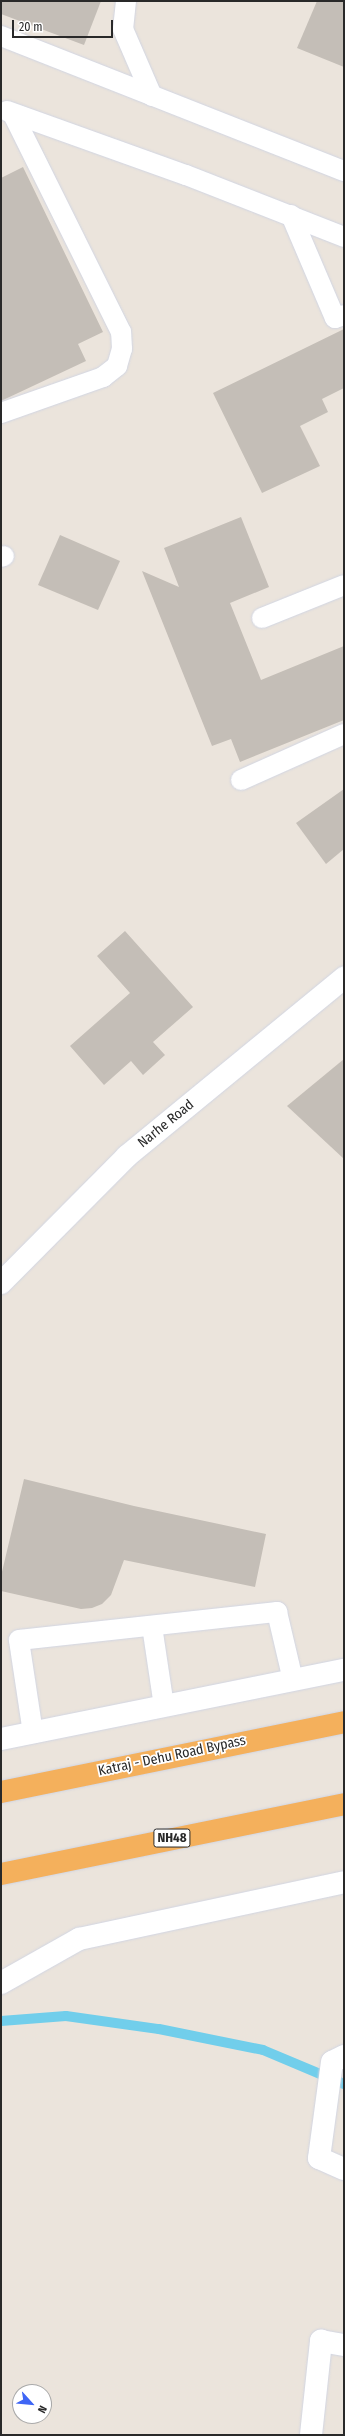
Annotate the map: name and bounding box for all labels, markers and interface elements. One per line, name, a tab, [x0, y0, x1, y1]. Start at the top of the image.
scale bar	[14, 12, 115, 38]
text: 20 m	[19, 20, 43, 34]
street label: Narhe Road	[135, 1096, 197, 1152]
street label: Katraj - Dehu Road Bypass	[97, 1732, 247, 1780]
road number: NH48	[153, 1827, 191, 1849]
north arrow	[12, 2384, 52, 2424]
text: N	[35, 2403, 50, 2415]

